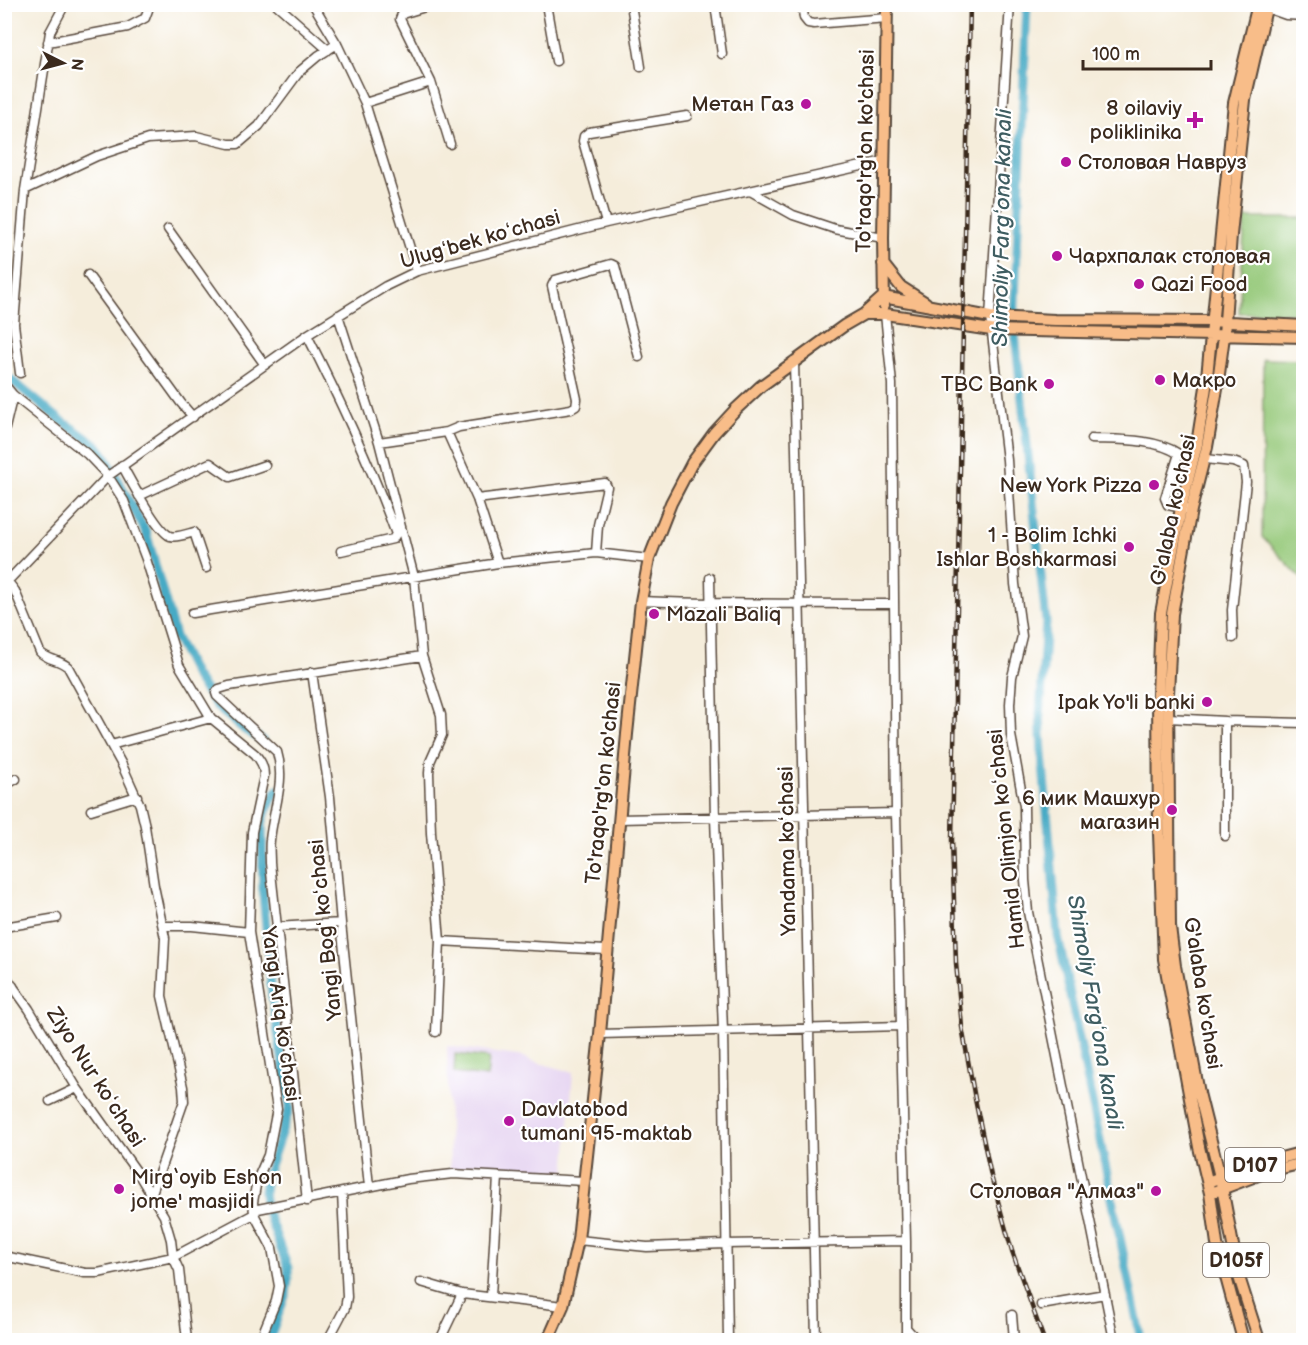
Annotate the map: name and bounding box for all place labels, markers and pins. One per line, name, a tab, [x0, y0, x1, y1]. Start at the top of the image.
place label: Метан Газ	[691, 92, 794, 117]
place label: 8 oilaviy poliklinika	[1090, 96, 1182, 145]
marker: Метан Газ	[799, 97, 813, 111]
marker: 8 oilaviy poliklinika	[1186, 111, 1204, 129]
place label: Столовая Навруз	[1078, 150, 1247, 175]
marker: Столовая Навруз	[1059, 155, 1073, 169]
place label: Чархпалак столовая	[1069, 244, 1271, 269]
marker: Чархпалак столовая	[1050, 249, 1064, 263]
place label: Qazi Food	[1151, 272, 1248, 297]
marker: Qazi Food	[1132, 277, 1146, 291]
place label: Макро	[1172, 368, 1236, 393]
place label: TBC Bank	[941, 372, 1038, 397]
marker: Макро	[1153, 373, 1167, 387]
marker: TBC Bank	[1042, 377, 1056, 391]
place label: New York Pizza	[1000, 473, 1142, 498]
marker: New York Pizza	[1147, 478, 1161, 492]
place label: 1 - Bolim Ichki Ishlar Boshkarmasi	[937, 523, 1117, 572]
marker: 1 - Bolim Ichki Ishlar Boshkarmasi	[1122, 540, 1136, 554]
place label: Mazali Baliq	[666, 602, 781, 627]
marker: Mazali Baliq	[647, 607, 661, 621]
place label: Ipak Yo'li banki	[1058, 690, 1195, 715]
marker: Ipak Yo'li banki	[1200, 695, 1214, 709]
place label: 6 мик Машхур магазин	[1022, 786, 1160, 835]
marker: 6 мик Машхур магазин	[1165, 803, 1179, 817]
place label: Davlatobod tumani 95-maktab	[521, 1097, 692, 1146]
marker: Davlatobod tumani 95-maktab	[502, 1114, 516, 1128]
place label: Mirg‘oyib Eshon jome' masjidi	[130, 1165, 282, 1214]
place label: Столовая "Алмаз"	[969, 1179, 1144, 1204]
marker: Mirg‘oyib Eshon jome' masjidi	[112, 1182, 126, 1196]
marker: Столовая "Алмаз"	[1149, 1184, 1163, 1198]

